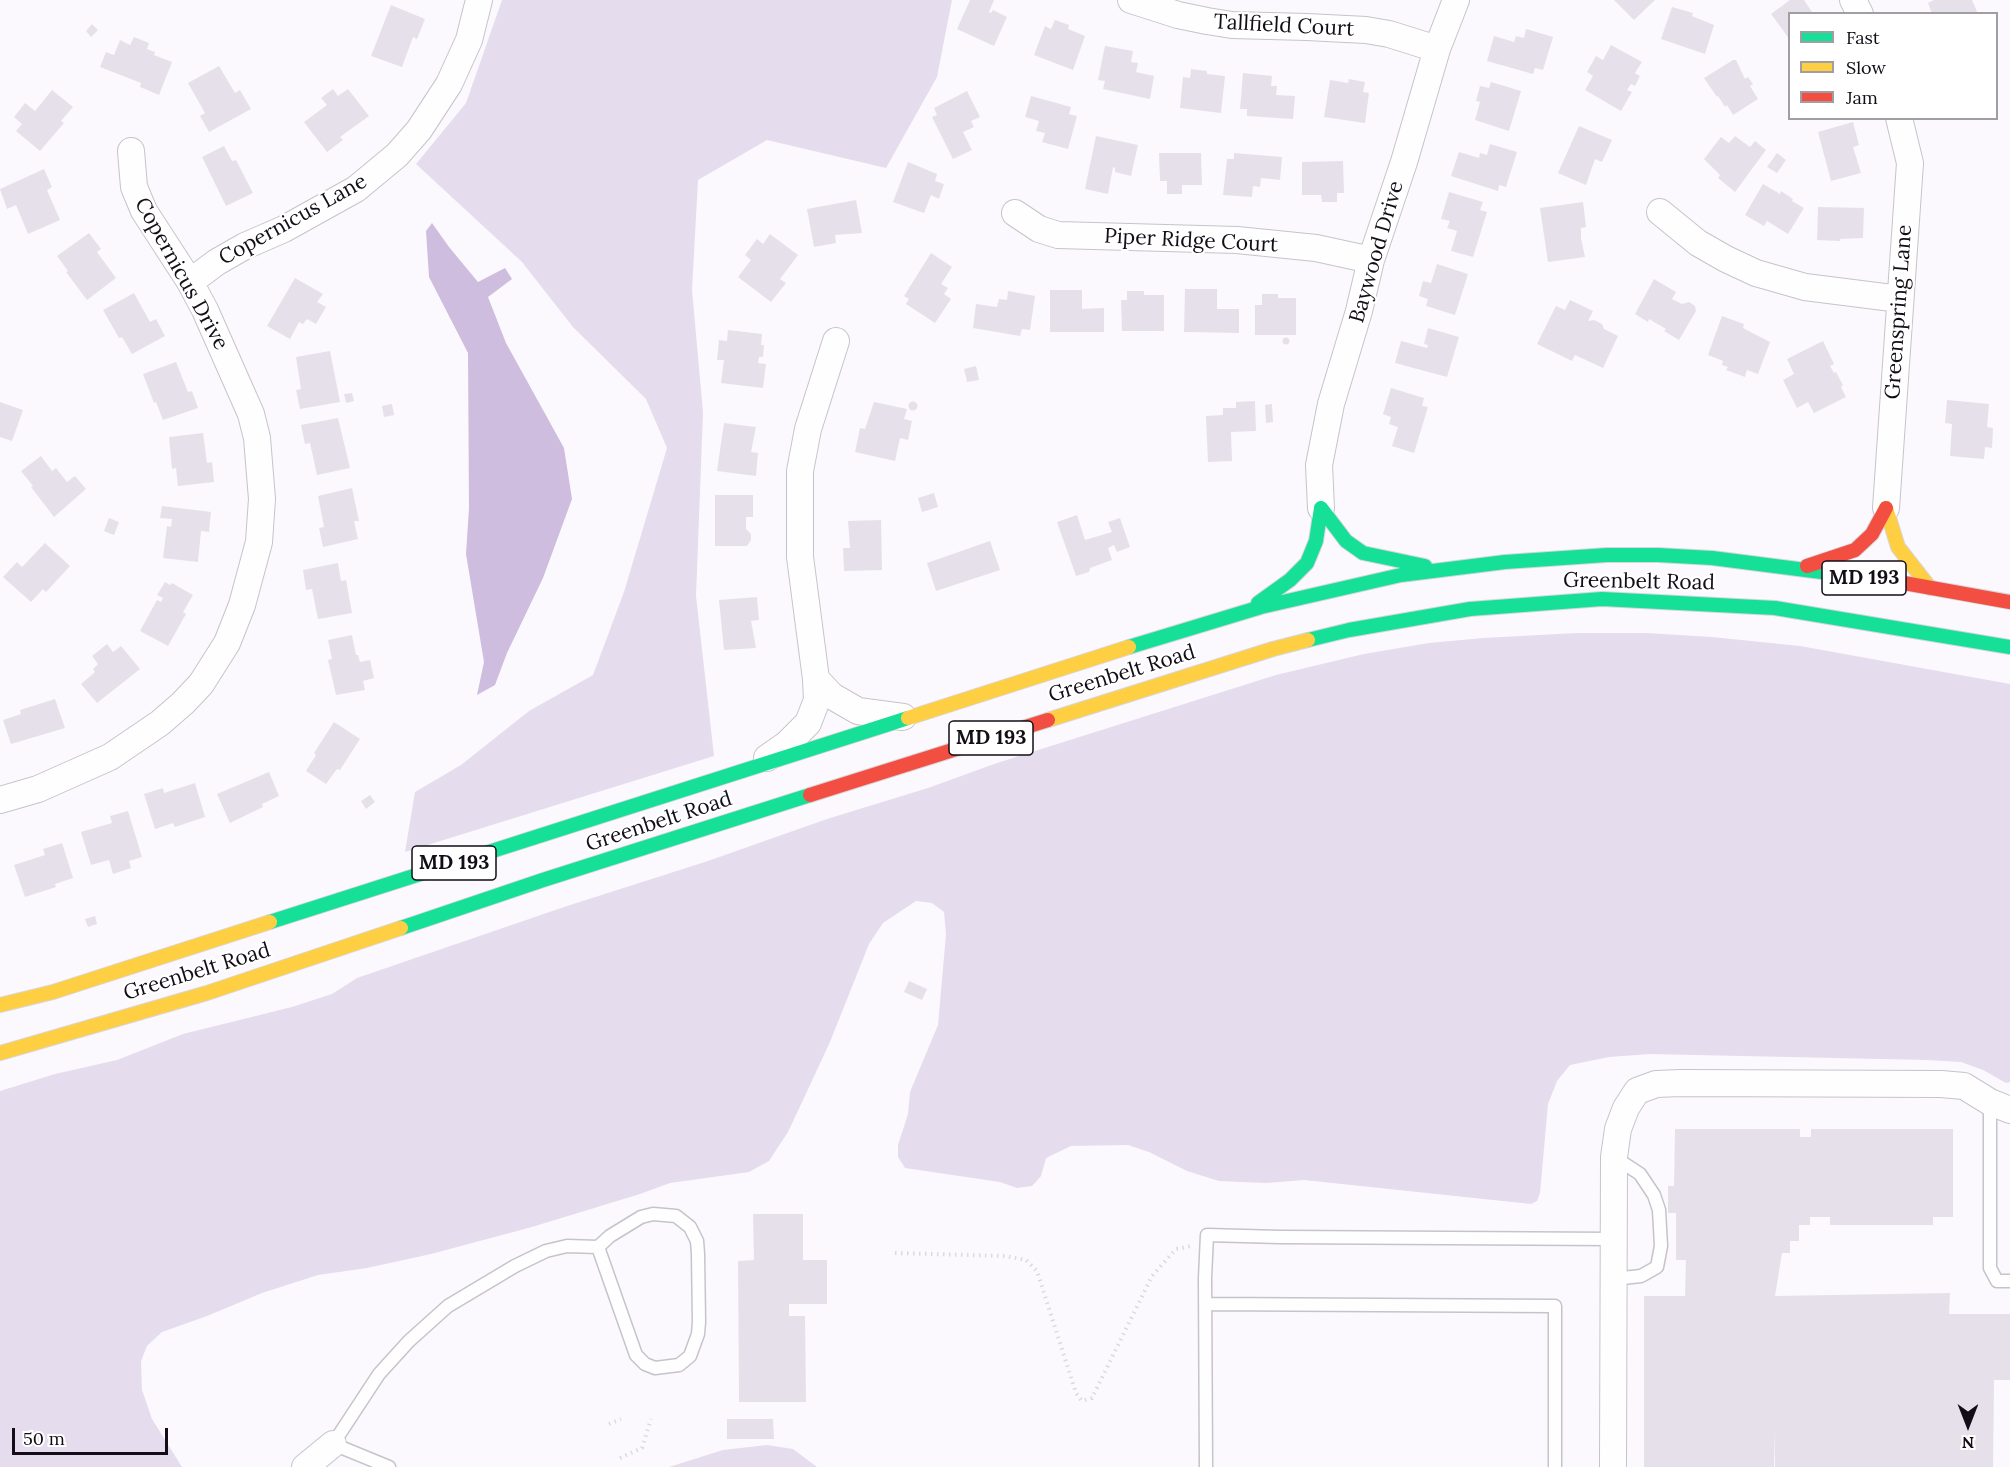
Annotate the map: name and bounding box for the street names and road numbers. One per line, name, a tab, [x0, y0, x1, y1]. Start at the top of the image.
street label: Tallfield Court	[1213, 10, 1355, 42]
street label: Copernicus Lane	[215, 169, 371, 271]
street label: Baywood Drive	[1345, 178, 1409, 326]
street label: Copernicus Drive	[129, 194, 233, 354]
street label: Piper Ridge Court	[1103, 224, 1279, 258]
street label: Greenspring Lane	[1880, 224, 1918, 400]
road number: MD 193	[1822, 561, 1906, 595]
street label: Greenbelt Road	[1563, 568, 1715, 596]
street label: Greenbelt Road	[1046, 640, 1198, 708]
road number: MD 193	[949, 721, 1033, 755]
street label: Greenbelt Road	[583, 787, 735, 857]
road number: MD 193	[412, 846, 496, 880]
street label: Greenbelt Road	[121, 938, 273, 1006]

